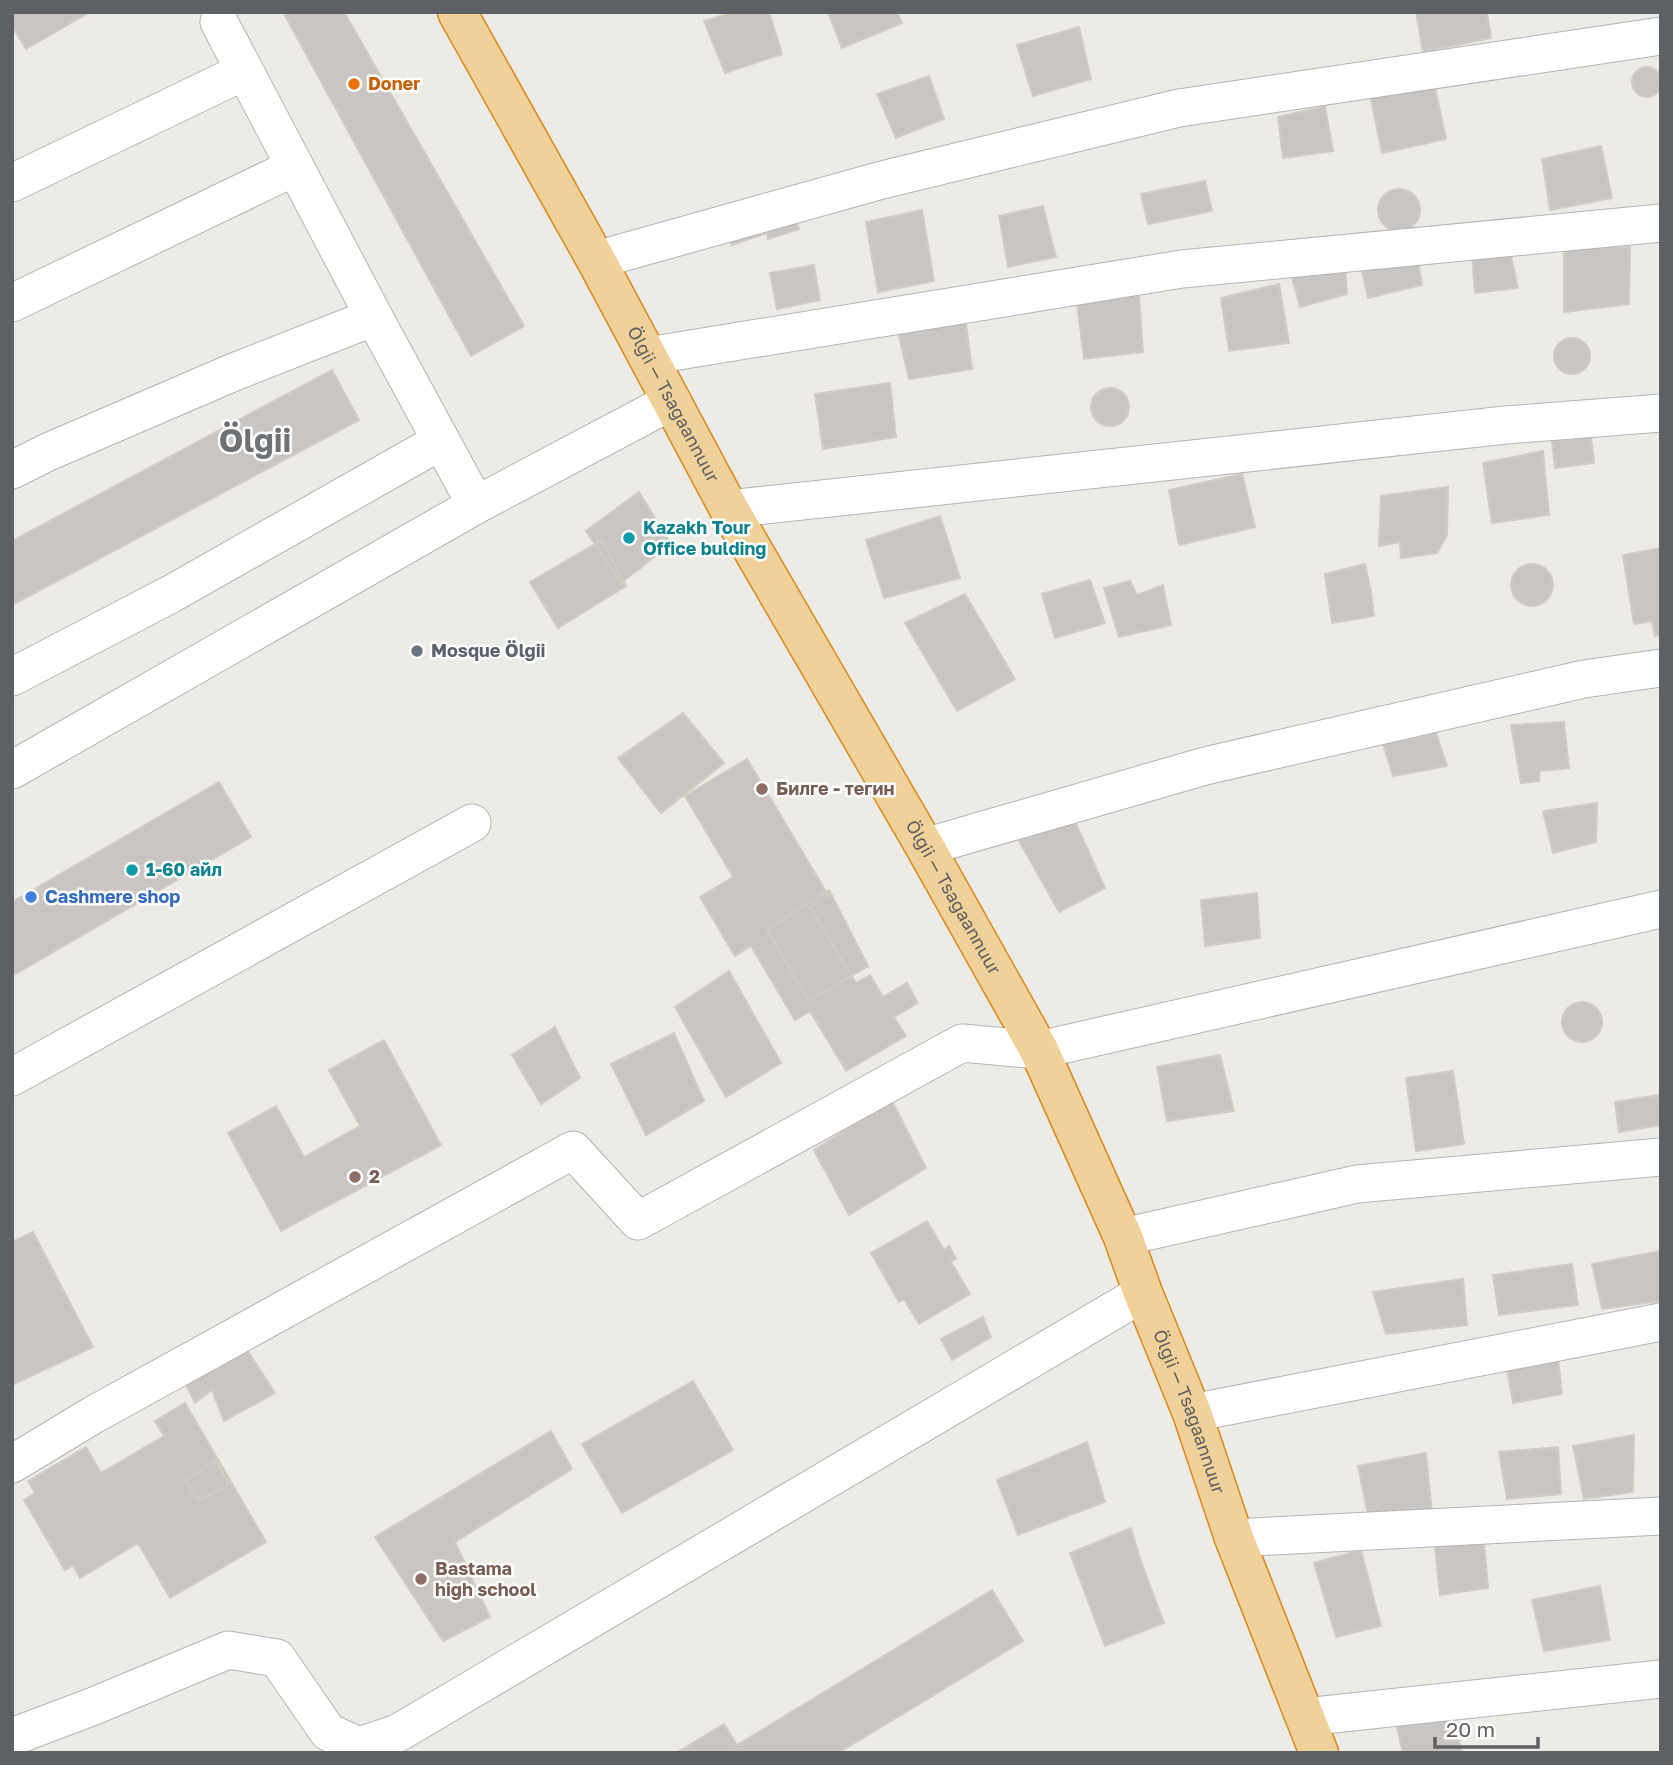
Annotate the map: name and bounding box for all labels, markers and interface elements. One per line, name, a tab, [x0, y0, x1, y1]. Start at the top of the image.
place label: Doner	[368, 72, 420, 94]
marker: Doner	[346, 76, 362, 92]
street label: Ölgii — Tsagaannuur	[623, 322, 725, 486]
district label: Ölgii	[219, 421, 291, 459]
place label: Kazakh Tour Office bulding	[643, 516, 766, 559]
marker: Kazakh Tour Office bulding	[621, 530, 637, 546]
place label: Mosque Ölgii	[431, 639, 546, 661]
marker: Mosque Ölgii	[409, 643, 425, 659]
place label: Билге - тегин	[776, 777, 895, 799]
marker: Билге - тегин	[754, 781, 770, 797]
street label: Ölgii — Tsagaannuur	[902, 816, 1006, 978]
place label: 1-60 айл	[146, 858, 222, 880]
marker: 1-60 айл	[124, 862, 140, 878]
place label: Cashmere shop	[45, 885, 180, 907]
marker: Cashmere shop	[23, 889, 39, 905]
place label: 2	[369, 1165, 380, 1187]
marker: 2	[347, 1169, 363, 1185]
street label: Ölgii — Tsagaannuur	[1149, 1326, 1230, 1497]
place label: Bastama high school	[435, 1557, 536, 1600]
marker: Bastama high school	[413, 1571, 429, 1587]
scale bar	[1435, 1706, 1538, 1750]
text: 20 m	[1446, 1716, 1495, 1742]

